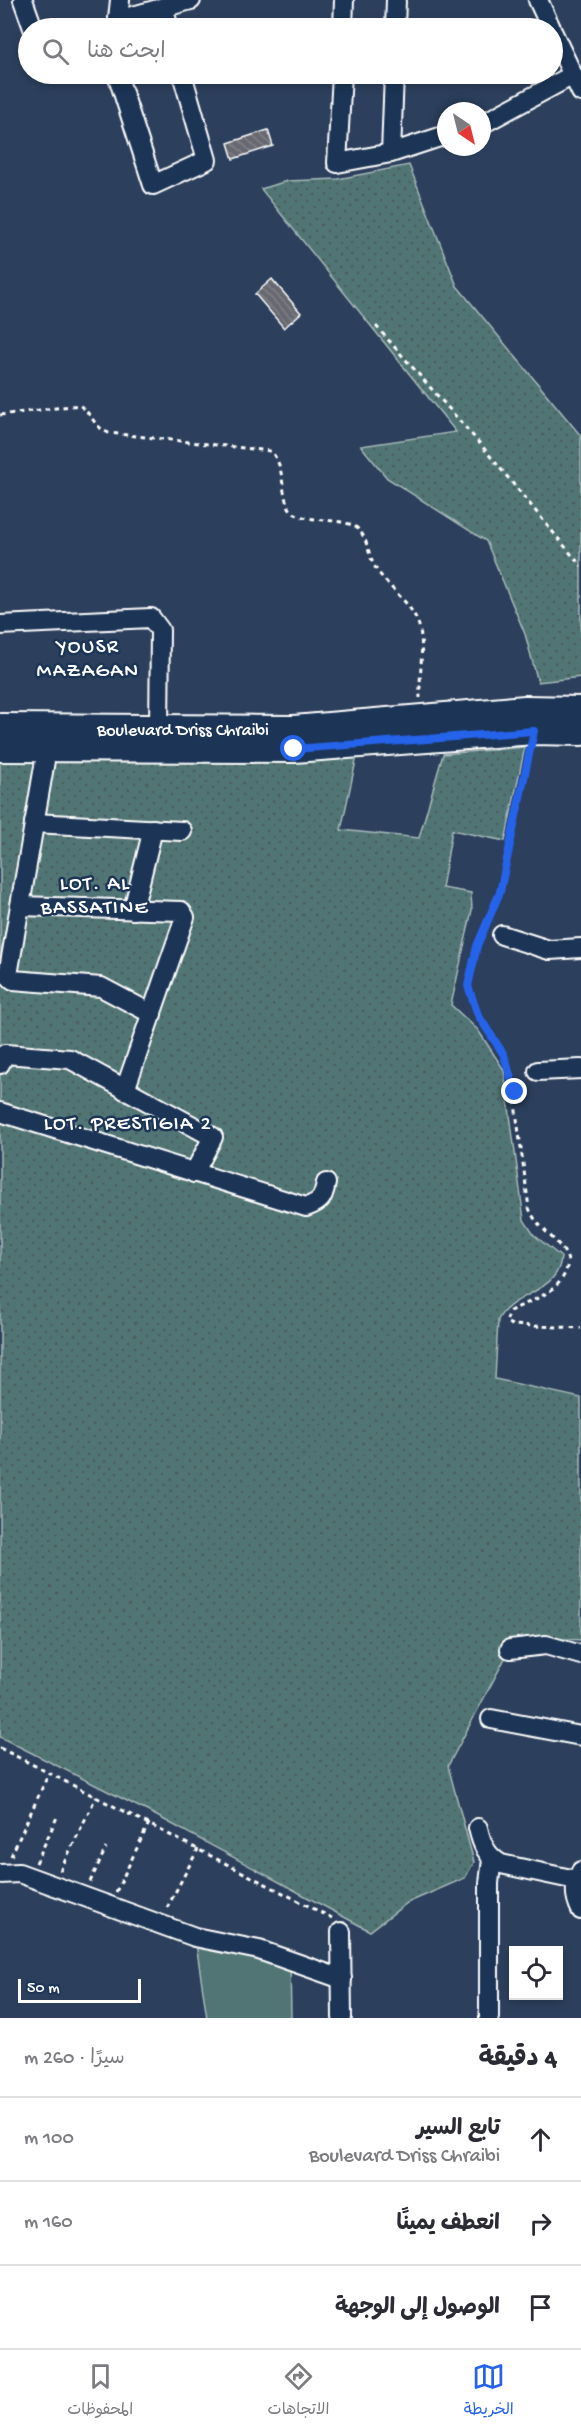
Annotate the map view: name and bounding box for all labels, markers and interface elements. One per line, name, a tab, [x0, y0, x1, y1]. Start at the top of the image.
search box	[18, 18, 563, 84]
icon: search	[39, 35, 72, 68]
text: ابحث هنا	[87, 40, 166, 66]
north arrow	[437, 102, 491, 156]
district label: YOUSR MAZAGAN	[37, 636, 139, 685]
street label: Boulevard Driss Chraibi	[96, 721, 269, 742]
route start	[280, 735, 306, 761]
district label: LOT. AL BASSATINE	[40, 873, 149, 922]
route end	[501, 1078, 527, 1104]
district label: LOT. PRESTIGIA 2	[44, 1113, 212, 1138]
map controls	[509, 1946, 563, 2000]
button: locate	[509, 1946, 563, 2000]
scale bar	[18, 1976, 141, 2004]
text: 50 m	[27, 1980, 60, 1999]
text: 4 دقيقة	[479, 2045, 557, 2076]
text: سيرًا · 260 m	[24, 2048, 125, 2071]
text: تابع السير	[416, 2117, 500, 2143]
icon: ahead	[524, 2123, 557, 2156]
text: 100 m	[24, 2128, 74, 2151]
text: Boulevard Driss Chraibi	[309, 2146, 500, 2169]
icon: right	[524, 2207, 557, 2240]
text: 160 m	[24, 2212, 73, 2235]
text: انعطف يمينًا	[397, 2212, 500, 2238]
icon: arrive	[524, 2291, 557, 2324]
text: الوصول إلى الوجهة	[335, 2296, 500, 2322]
tab: المحفوظات	[67, 2360, 133, 2423]
tab: الاتجاهات	[268, 2360, 329, 2423]
tab: الخريطة	[464, 2360, 514, 2423]

